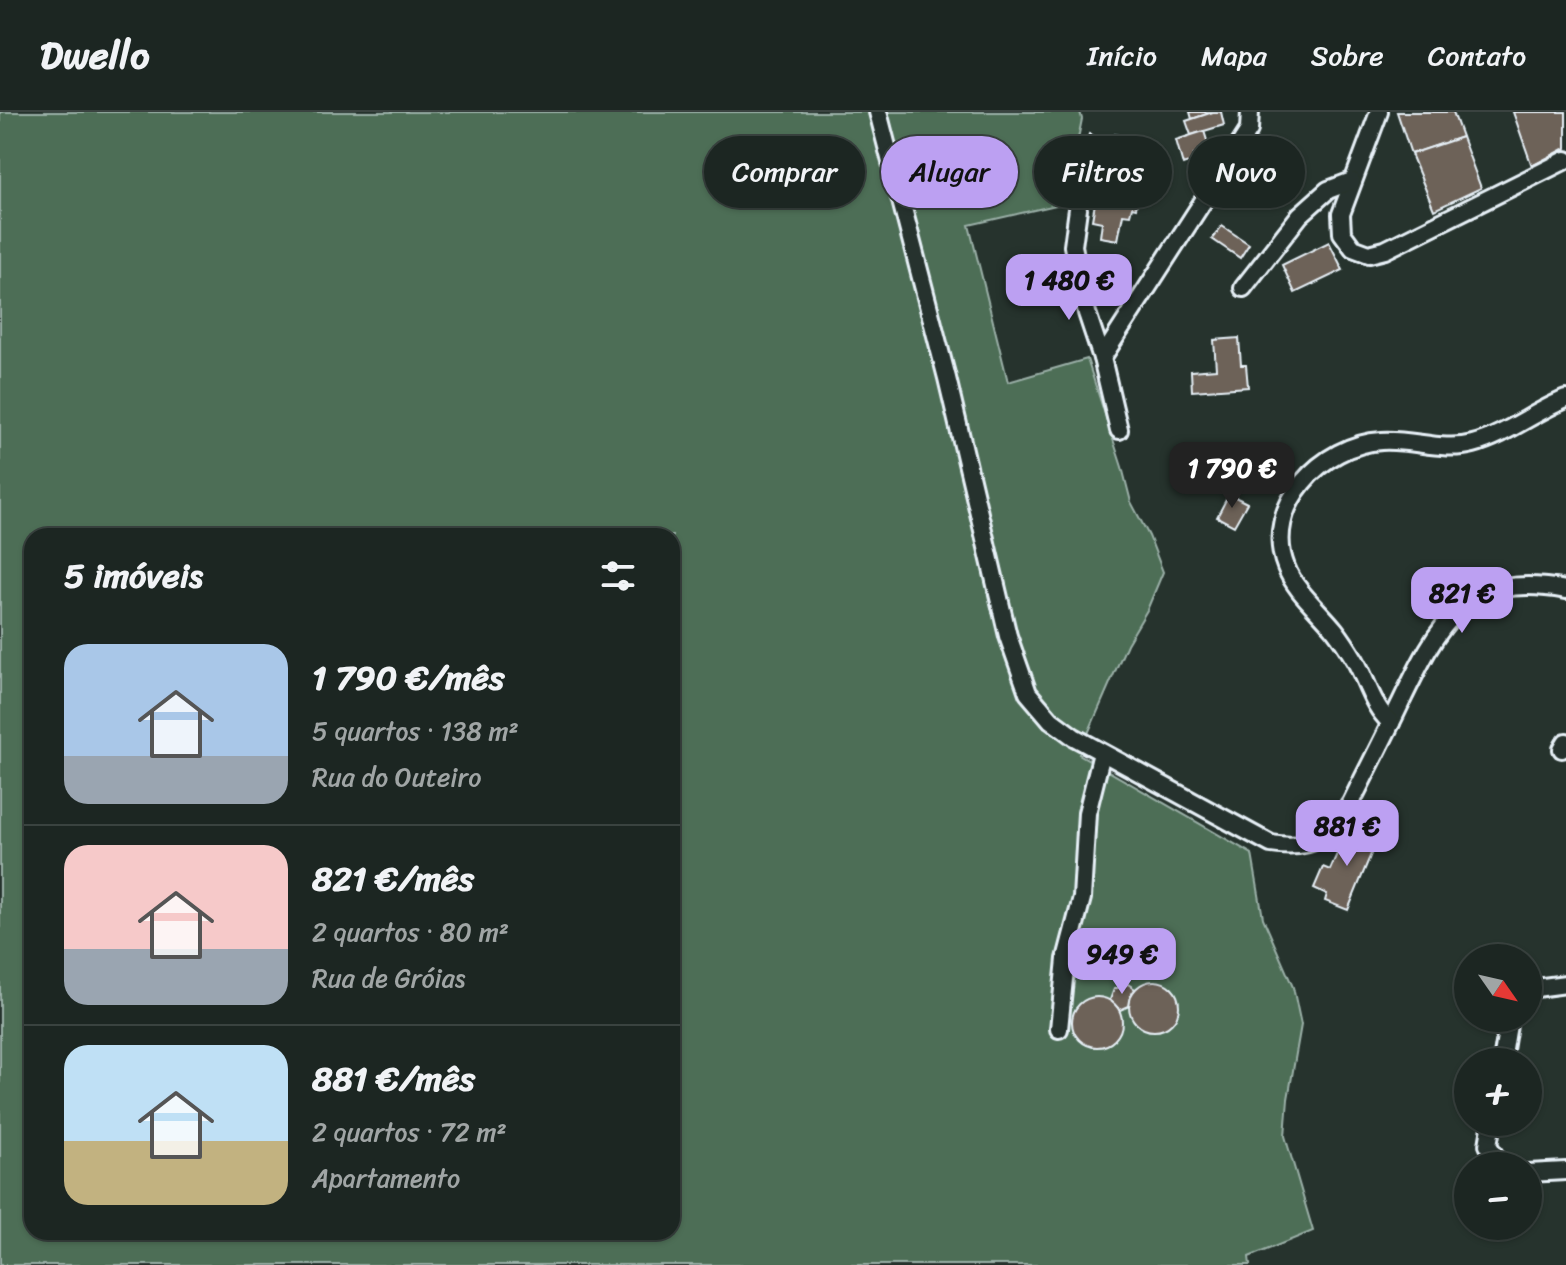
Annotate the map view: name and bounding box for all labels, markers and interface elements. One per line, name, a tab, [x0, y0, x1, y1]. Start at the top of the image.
text: Dwello	[40, 22, 149, 89]
text: Início	[1087, 31, 1157, 80]
text: Mapa	[1201, 31, 1267, 80]
text: Sobre	[1311, 31, 1384, 80]
text: Contato	[1428, 31, 1526, 80]
chip: Comprar	[704, 136, 865, 208]
chip: Alugar	[881, 136, 1018, 208]
chip: Filtros	[1034, 136, 1172, 208]
chip: Novo	[1188, 136, 1305, 208]
pin: 1 480 €	[995, 254, 1143, 322]
text: 1 480 €	[1024, 257, 1114, 303]
pin: 1 790 €	[1158, 442, 1306, 510]
text: 1 790 €	[1187, 445, 1277, 491]
text: 5 imóveis	[64, 546, 203, 606]
icon: filters	[596, 554, 640, 598]
pin: 821 €	[1406, 567, 1518, 635]
text: 821 €	[1429, 570, 1495, 616]
text: 1 790 €/mês	[312, 648, 505, 708]
icon: home	[128, 676, 224, 772]
text: 5 quartos · 138 m²	[312, 708, 519, 754]
text: Rua do Outeiro	[312, 754, 481, 800]
pin: 881 €	[1291, 800, 1403, 868]
text: 881 €	[1314, 803, 1380, 849]
text: 821 €/mês	[312, 849, 474, 909]
icon: home	[128, 877, 224, 973]
text: 2 quartos · 80 m²	[312, 909, 509, 955]
pin: 949 €	[1066, 928, 1178, 996]
text: 949 €	[1086, 931, 1158, 977]
north arrow	[1454, 944, 1542, 1032]
map controls	[1454, 944, 1542, 1240]
text: Rua de Gróias	[312, 955, 465, 1001]
button: +	[1454, 1048, 1542, 1136]
text: 881 €/mês	[312, 1049, 475, 1109]
icon: home	[128, 1077, 224, 1173]
text: 2 quartos · 72 m²	[312, 1109, 507, 1155]
button: −	[1454, 1152, 1542, 1240]
text: Apartamento	[312, 1155, 460, 1201]

